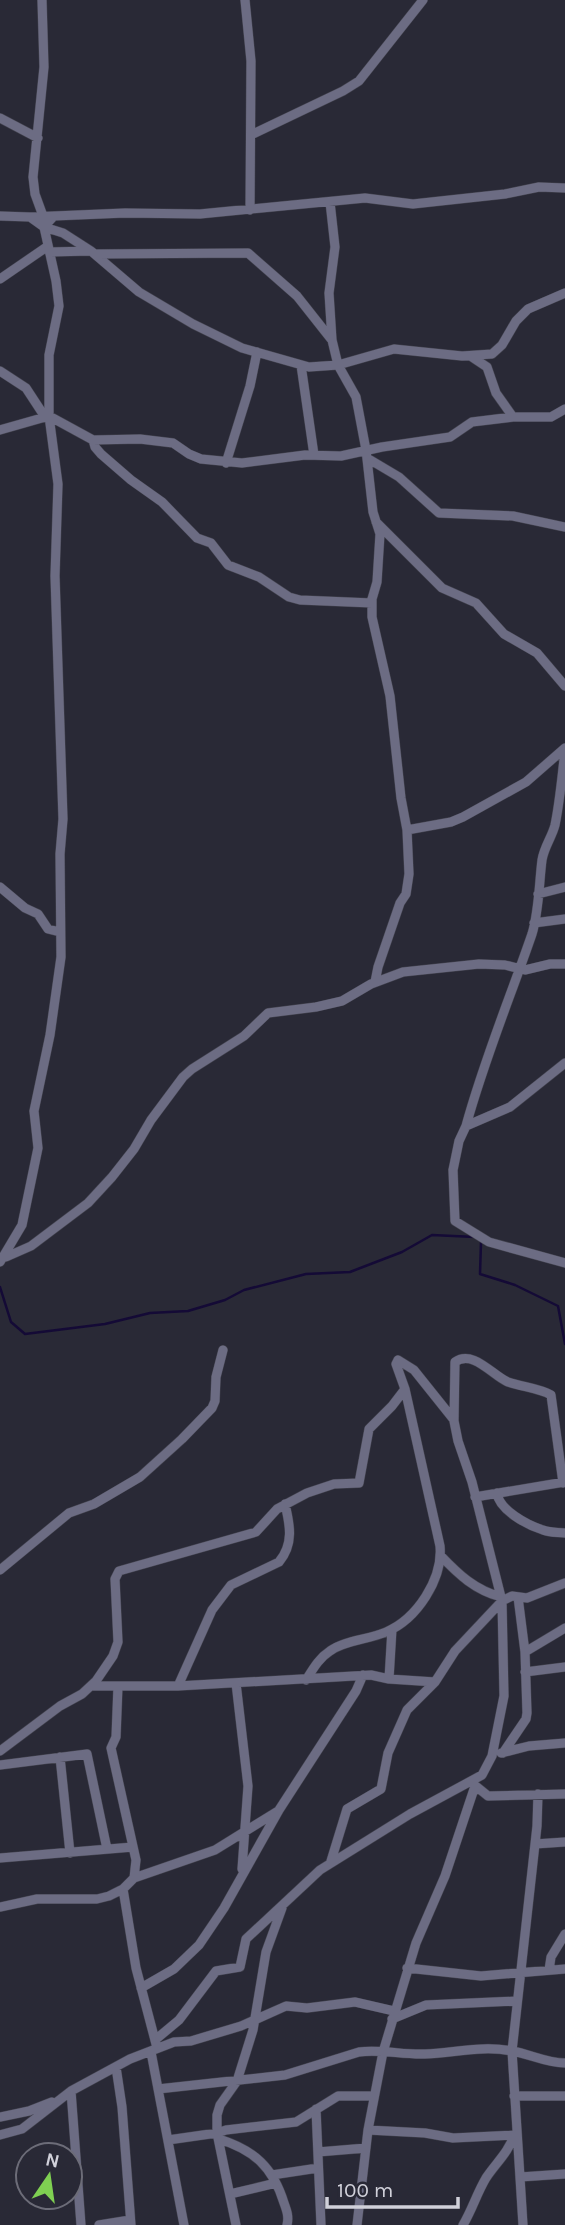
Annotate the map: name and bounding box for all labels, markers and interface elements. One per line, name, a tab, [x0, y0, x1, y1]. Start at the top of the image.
north arrow	[14, 2141, 84, 2211]
text: N	[43, 2148, 62, 2173]
scale bar	[327, 2166, 458, 2210]
text: 100 m	[337, 2178, 394, 2202]

